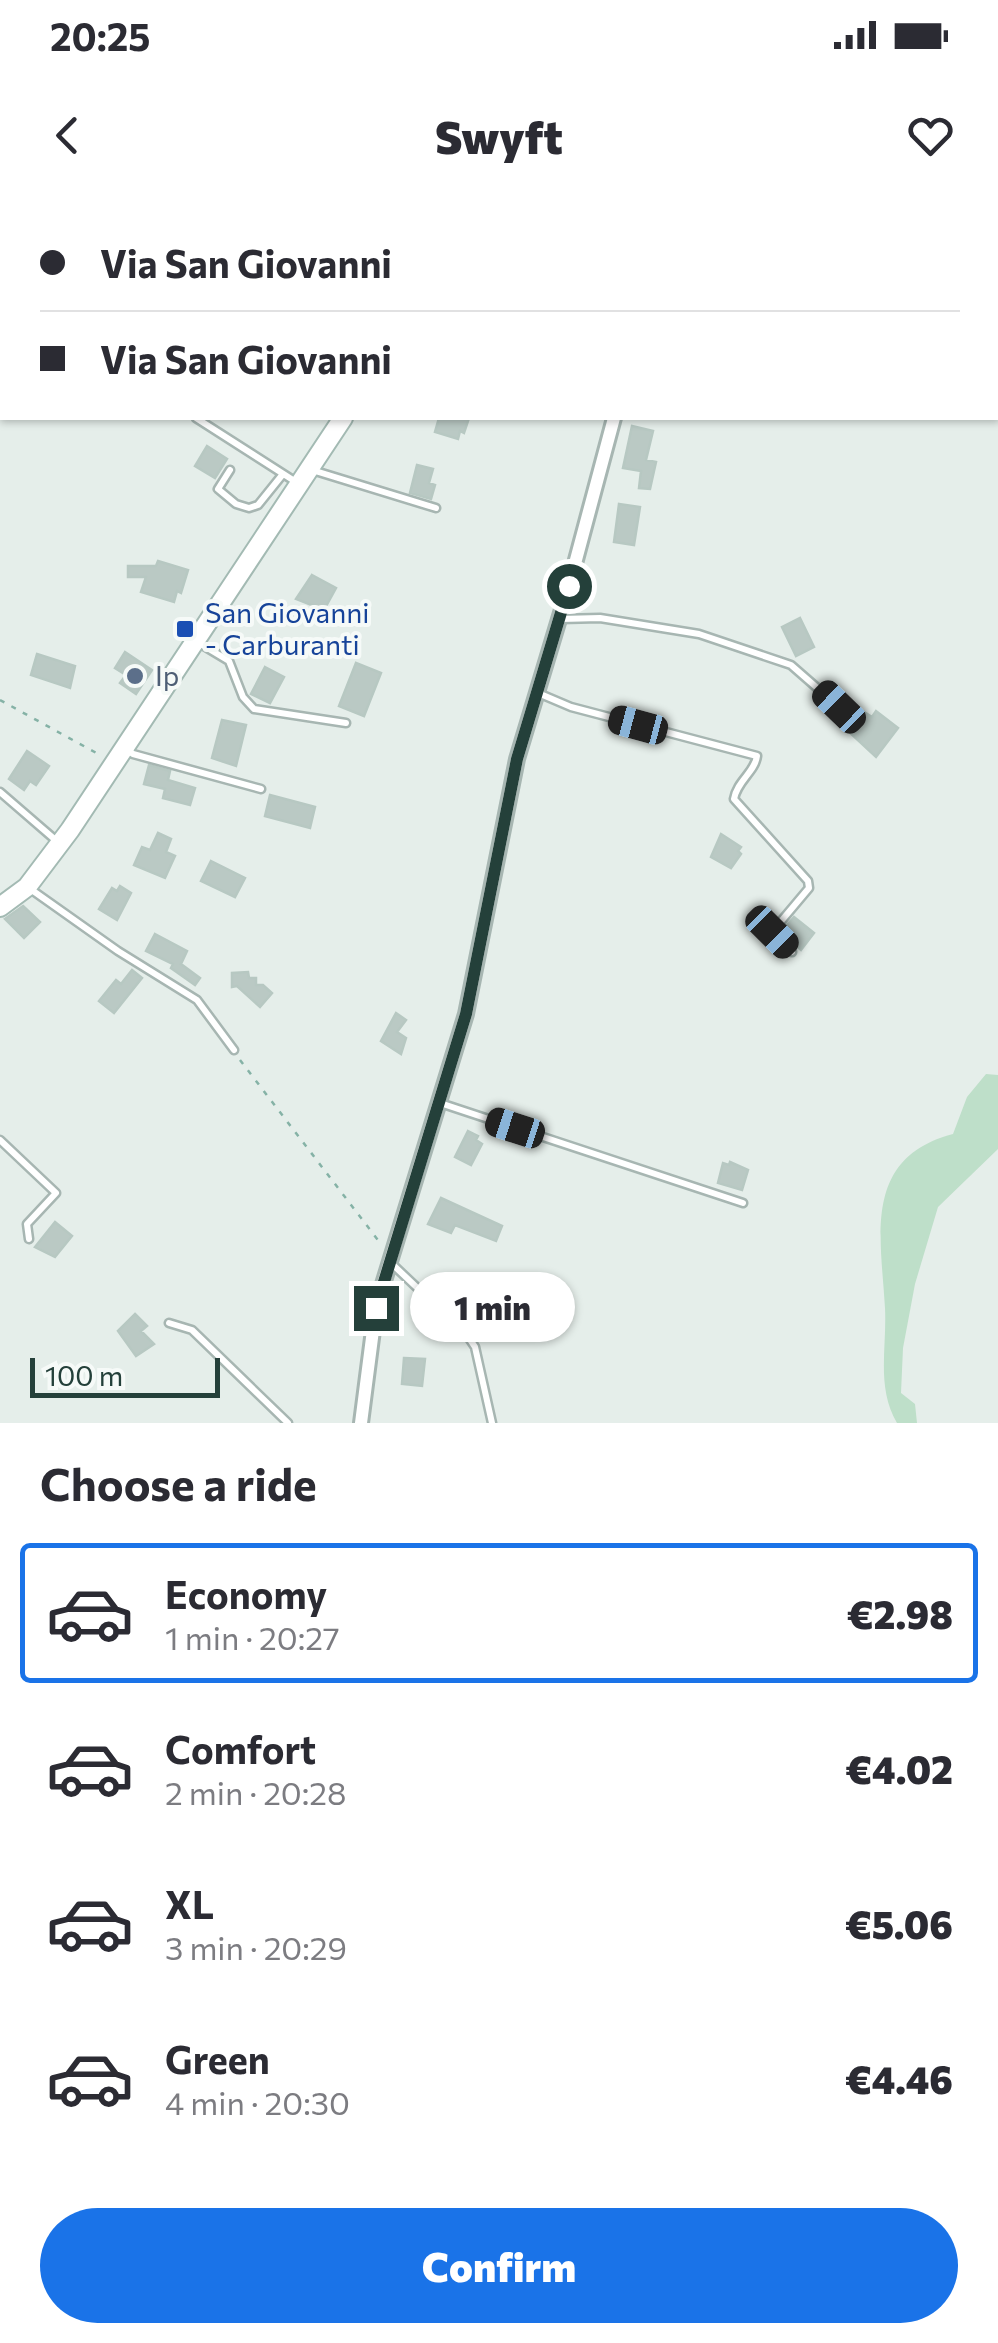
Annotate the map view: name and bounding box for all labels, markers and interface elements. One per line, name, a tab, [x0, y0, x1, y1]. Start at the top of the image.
text: 20:25	[50, 12, 150, 59]
icon: back	[40, 108, 95, 163]
text: Swyft	[435, 108, 563, 163]
icon: heart	[903, 108, 958, 163]
text: Via San Giovanni	[100, 239, 392, 286]
text: Via San Giovanni	[100, 335, 392, 382]
route start	[547, 564, 592, 609]
place label: San Giovanni - Carburanti	[205, 595, 369, 661]
marker: San Giovanni - Carburanti	[174, 618, 196, 640]
place label: Ip	[155, 658, 179, 692]
marker: Ip	[124, 665, 146, 687]
car	[807, 675, 871, 739]
car	[605, 703, 671, 747]
car	[740, 900, 804, 964]
car	[482, 1104, 548, 1152]
callout: 1 min	[411, 1273, 576, 1343]
route end	[354, 1286, 399, 1331]
text: 1 min	[454, 1287, 531, 1327]
scale bar	[30, 1353, 220, 1398]
text: 100 m	[45, 1358, 123, 1392]
text: Choose a ride	[40, 1455, 317, 1510]
icon: car	[45, 1568, 135, 1658]
text: Economy	[165, 1570, 327, 1617]
text: €2.98	[847, 1590, 953, 1637]
text: 1 min · 20:27	[165, 1617, 340, 1657]
icon: car	[45, 1723, 135, 1813]
text: Comfort	[165, 1725, 316, 1772]
text: €4.02	[845, 1745, 953, 1792]
text: 2 min · 20:28	[165, 1772, 346, 1812]
icon: car	[45, 1878, 135, 1968]
text: XL	[165, 1880, 214, 1927]
text: €5.06	[845, 1900, 953, 1947]
text: 3 min · 20:29	[165, 1927, 347, 1967]
icon: car	[45, 2033, 135, 2123]
text: Green	[165, 2035, 270, 2082]
text: €4.46	[845, 2055, 953, 2102]
text: 4 min · 20:30	[165, 2082, 350, 2122]
button: Confirm	[40, 2208, 958, 2323]

